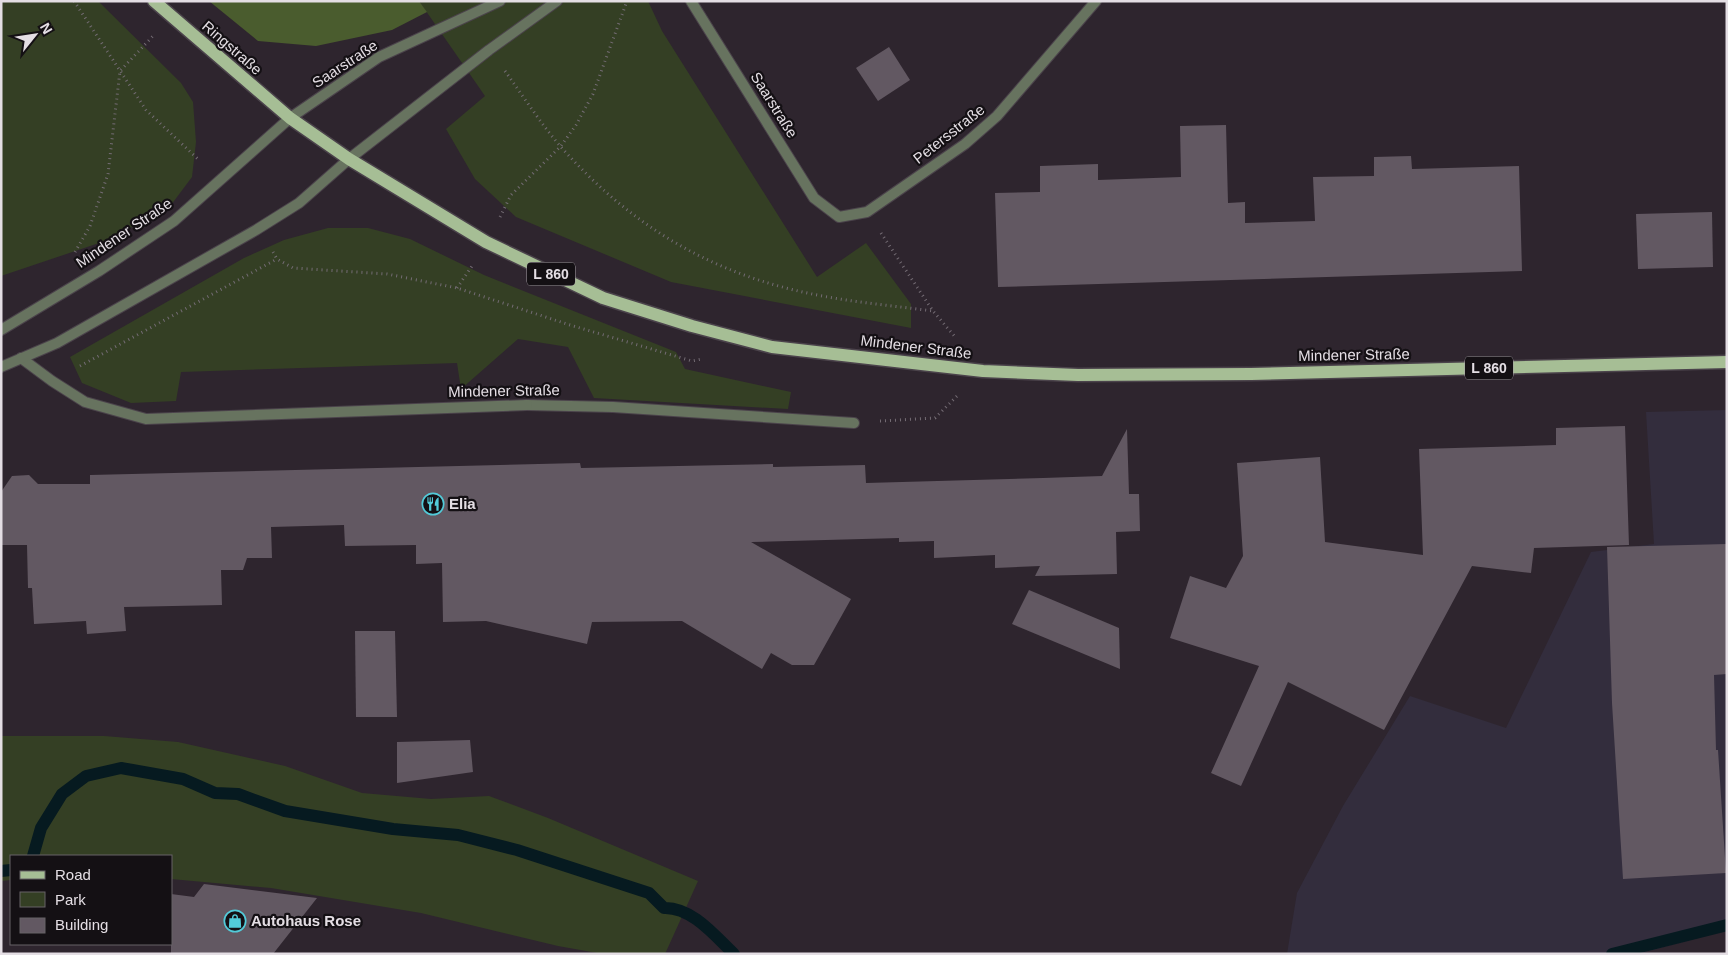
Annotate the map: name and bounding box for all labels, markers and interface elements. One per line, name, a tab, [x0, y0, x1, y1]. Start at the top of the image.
north arrow	[10, 10, 60, 60]
street label: Ringstraße	[199, 17, 266, 78]
text: N	[37, 20, 56, 37]
street label: Saarstraße	[309, 36, 380, 91]
street label: Saarstraße	[748, 69, 801, 141]
street label: Petersstraße	[910, 100, 988, 167]
street label: Mindener Straße	[73, 194, 175, 271]
road number: L 860	[527, 262, 575, 286]
street label: Mindener Straße	[860, 331, 973, 362]
street label: Mindener Straße	[1298, 345, 1410, 364]
road number: L 860	[1465, 356, 1513, 379]
street label: Mindener Straße	[448, 381, 560, 400]
restaurant icon: Elia	[421, 492, 445, 516]
place label: Elia	[449, 495, 476, 512]
legend	[10, 855, 172, 945]
text: Road	[55, 866, 91, 883]
text: Park	[55, 891, 86, 908]
shop icon: Autohaus Rose	[223, 909, 247, 933]
place label: Autohaus Rose	[251, 912, 361, 929]
text: Building	[55, 916, 108, 933]

